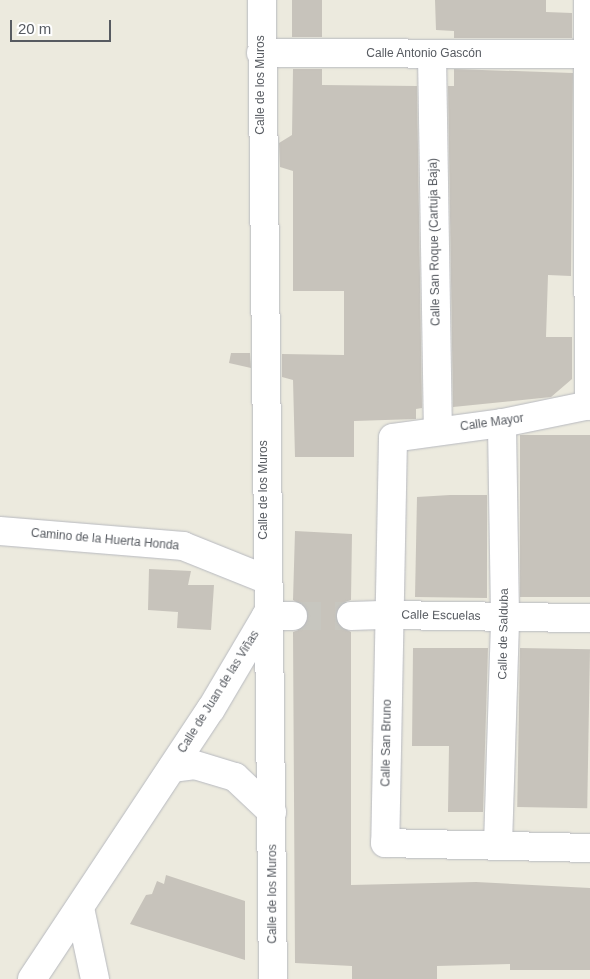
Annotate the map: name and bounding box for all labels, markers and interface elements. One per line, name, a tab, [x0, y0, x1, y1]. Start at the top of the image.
scale bar	[12, 10, 114, 42]
text: 20 m	[18, 20, 51, 37]
street label: Calle de los Muros	[254, 35, 268, 135]
street label: Calle Antonio Gascón	[366, 47, 482, 61]
street label: Calle San Roque (Cartuja Baja)	[426, 158, 444, 326]
street label: Calle Mayor	[459, 411, 525, 435]
street label: Calle de los Muros	[257, 440, 271, 540]
street label: Camino de la Huerta Honda	[30, 526, 180, 554]
street label: Calle de Salduba	[496, 588, 512, 680]
street label: Calle Escuelas	[401, 608, 481, 624]
street label: Calle de Juan de las Viñas	[175, 628, 263, 756]
street label: Calle San Bruno	[379, 699, 395, 787]
street label: Calle de los Muros	[266, 844, 280, 944]

